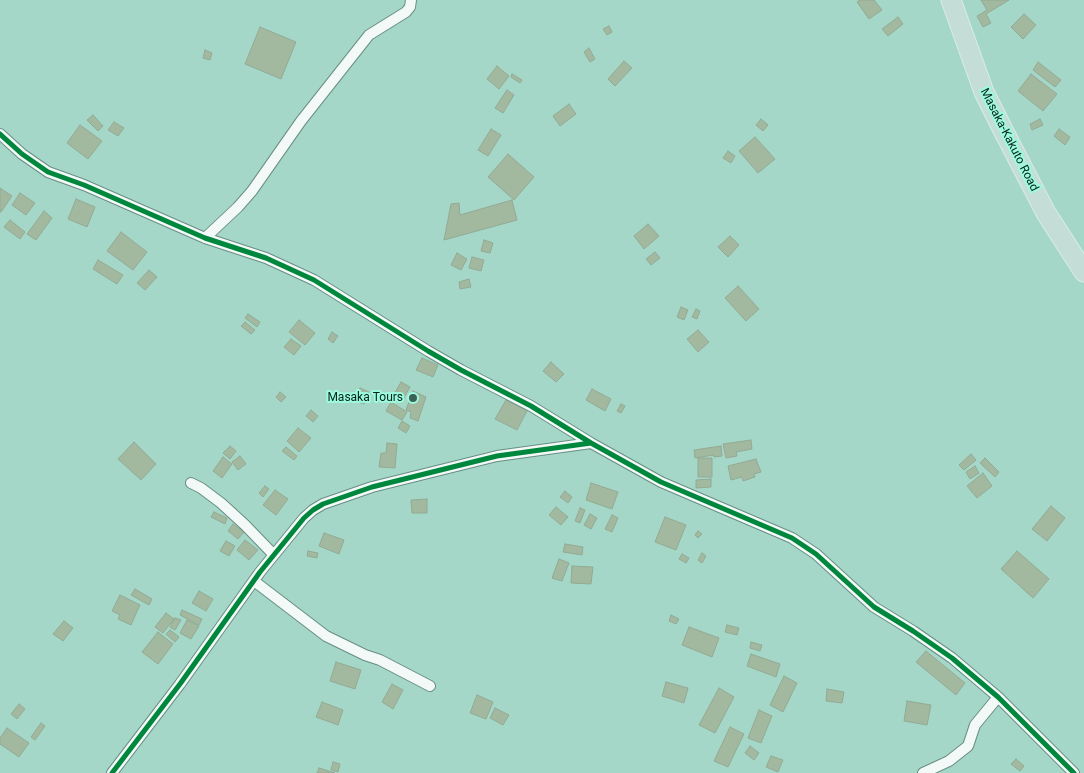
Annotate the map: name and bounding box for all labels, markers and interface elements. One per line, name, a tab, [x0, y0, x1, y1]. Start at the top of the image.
street label: Masaka-Kakuto Road	[977, 86, 1041, 194]
place label: Masaka Tours	[327, 391, 403, 405]
marker: Masaka Tours	[407, 392, 419, 404]

